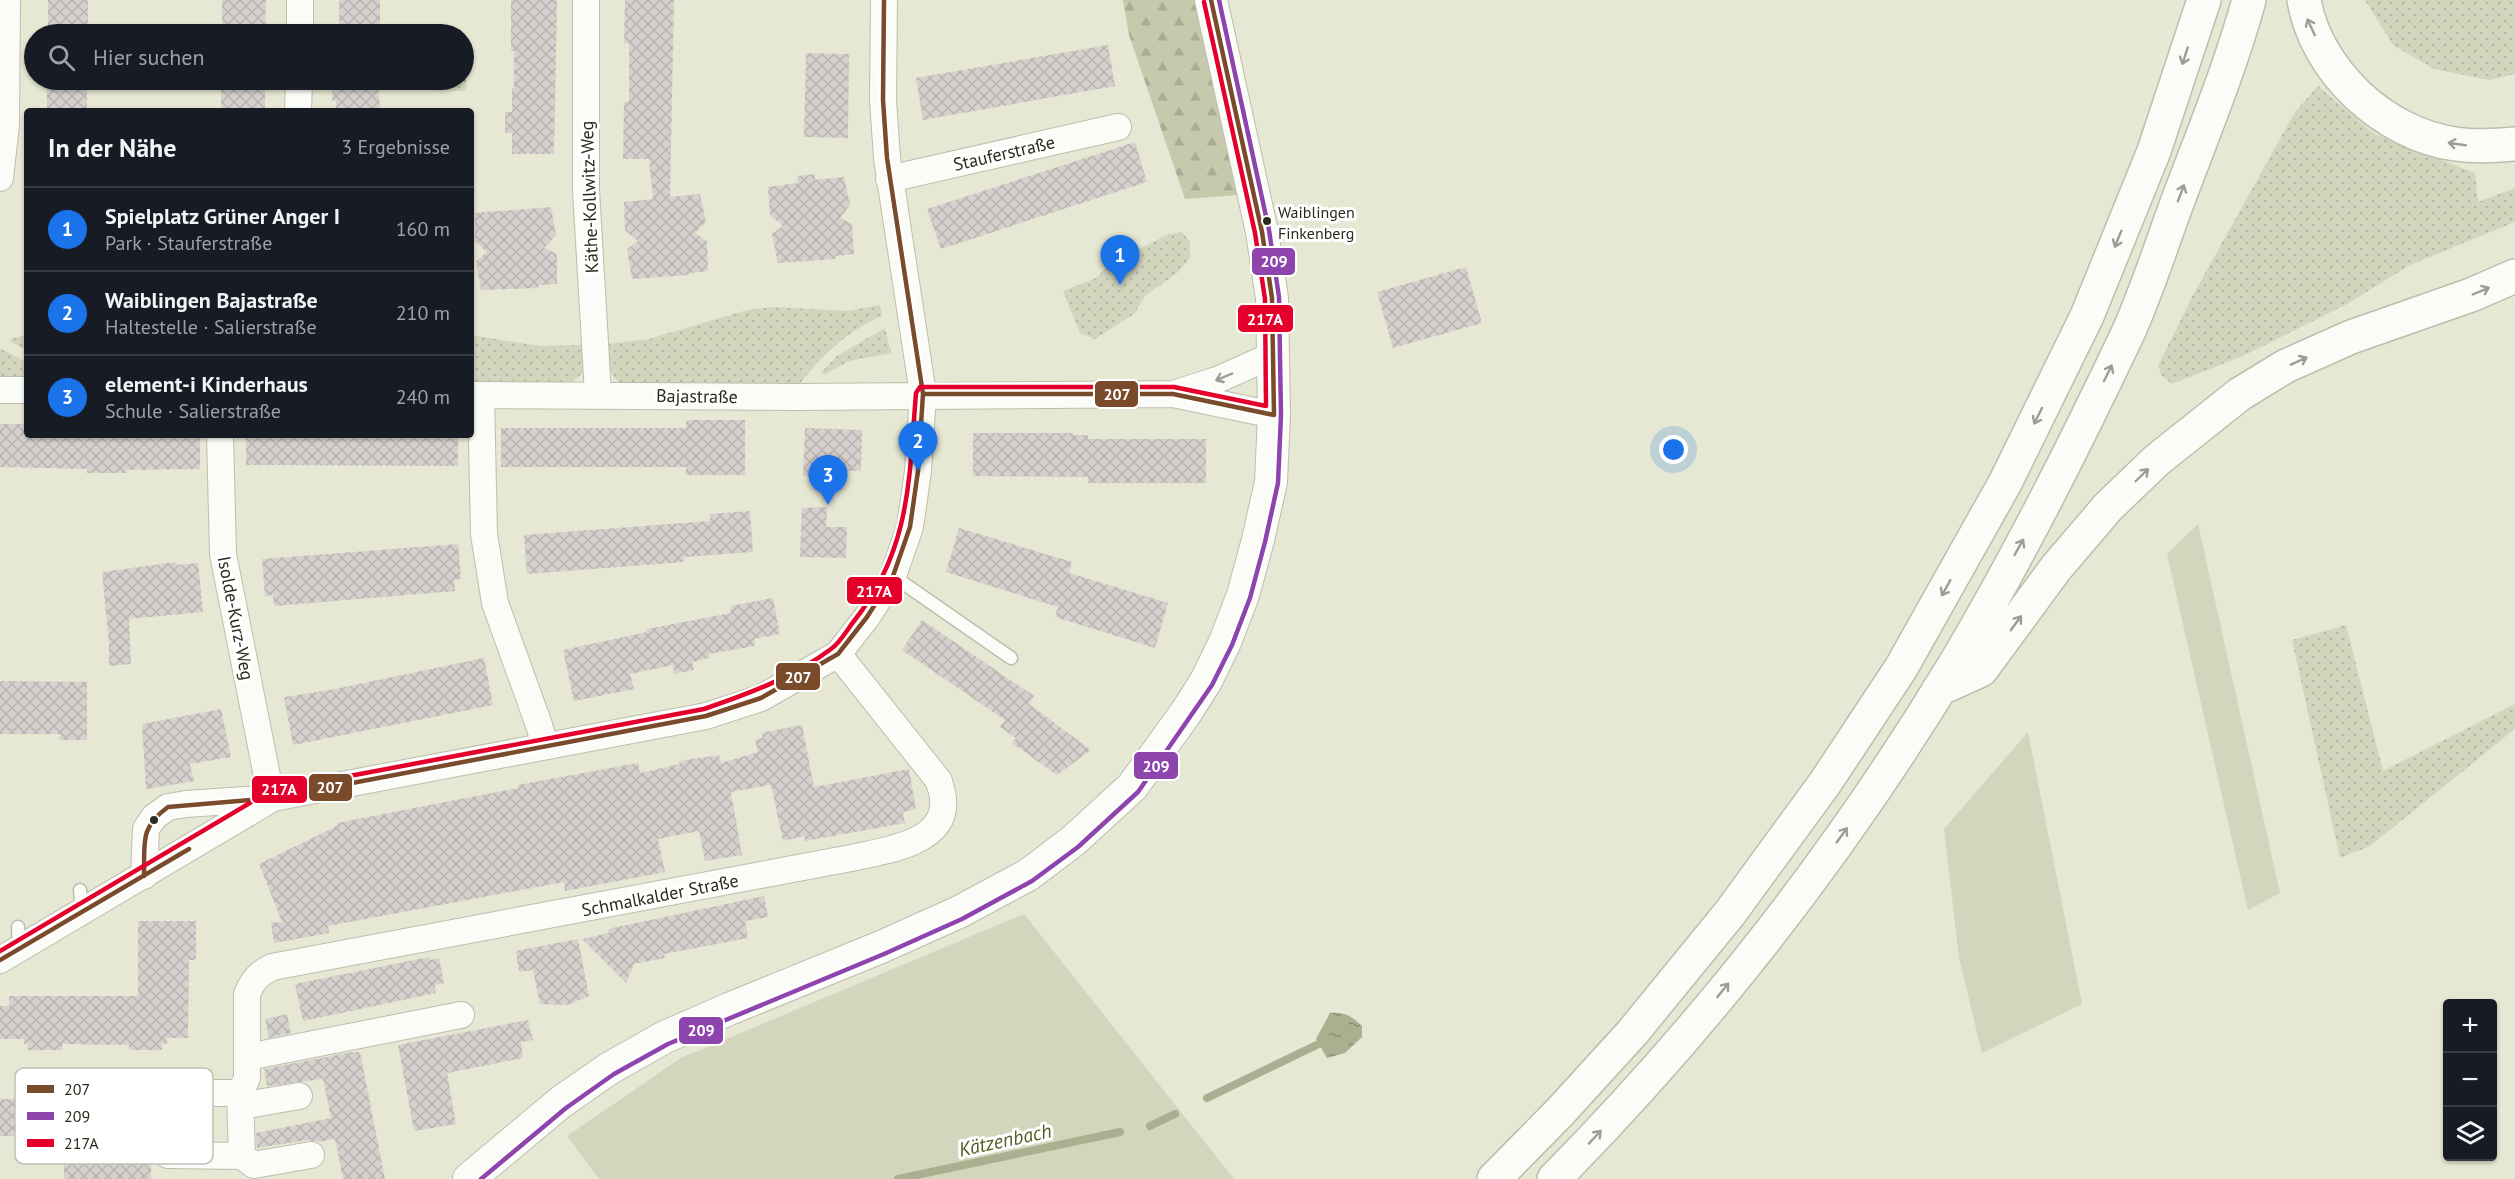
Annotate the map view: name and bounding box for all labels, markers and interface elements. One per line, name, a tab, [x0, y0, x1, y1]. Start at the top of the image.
one-way arrow	[2305, 19, 2317, 37]
search box	[24, 24, 474, 90]
icon: search	[45, 41, 78, 74]
text: Hier suchen	[93, 43, 205, 71]
one-way arrow	[2179, 46, 2190, 65]
street label: Käthe-Kollwitz-Weg	[575, 120, 603, 274]
street label: Stauferstraße	[951, 130, 1057, 176]
text: In der Nähe	[48, 131, 176, 164]
text: 3 Ergebnisse	[341, 134, 450, 160]
one-way arrow	[2448, 138, 2467, 149]
one-way arrow	[2176, 184, 2187, 202]
text: Spielplatz Grüner Anger I	[105, 202, 340, 230]
place label: Waiblingen Finkenberg	[1278, 202, 1355, 243]
marker: Waiblingen Finkenberg	[1261, 215, 1273, 227]
text: 1	[62, 216, 73, 242]
text: 160 m	[396, 216, 450, 242]
one-way arrow	[2112, 229, 2123, 247]
text: Park · Stauferstraße	[105, 230, 272, 256]
pin: 1	[1100, 236, 1140, 285]
line badge: 209	[1251, 247, 1296, 276]
text: 209	[1260, 251, 1288, 271]
one-way arrow	[2471, 285, 2489, 296]
text: Waiblingen Bajastraße	[105, 286, 318, 314]
text: 2	[62, 300, 73, 326]
text: 210 m	[396, 300, 450, 326]
line badge: 217A	[1237, 304, 1294, 333]
text: 217A	[1247, 309, 1283, 329]
text: Haltestelle · Salierstraße	[105, 314, 317, 340]
one-way arrow	[2289, 354, 2307, 366]
one-way arrow	[2102, 364, 2114, 382]
text: element-i Kinderhaus	[105, 370, 308, 398]
one-way arrow	[1215, 372, 1234, 383]
line badge: 207	[1094, 380, 1139, 408]
text: 3	[62, 384, 73, 410]
text: 240 m	[396, 384, 450, 410]
street label: Bajastraße	[656, 384, 738, 408]
text: 207	[1103, 384, 1131, 404]
text: Schule · Salierstraße	[105, 398, 281, 424]
one-way arrow	[2031, 407, 2043, 425]
pin: 2	[898, 422, 938, 471]
your location	[1659, 435, 1688, 464]
pin: 3	[808, 456, 848, 505]
one-way arrow	[2134, 468, 2149, 482]
one-way arrow	[2013, 539, 2025, 556]
street label: Isolde-Kurz-Weg	[213, 554, 259, 682]
line badge: 217A	[846, 576, 903, 605]
one-way arrow	[1940, 579, 1952, 596]
text: 217A	[856, 581, 892, 601]
one-way arrow	[2009, 616, 2022, 632]
line badge: 207	[775, 662, 821, 691]
text: 207	[784, 667, 812, 687]
line badge: 209	[1133, 751, 1179, 780]
text: 209	[1142, 756, 1170, 776]
line badge: 207	[308, 773, 353, 802]
line badge: 217A	[251, 775, 308, 804]
text: 207	[316, 777, 344, 797]
text: 217A	[261, 779, 297, 799]
unlabelled marker	[148, 814, 160, 826]
one-way arrow	[1835, 828, 1848, 844]
street label: Schmalkalder Straße	[580, 869, 740, 921]
one-way arrow	[1716, 983, 1730, 998]
map controls	[2443, 999, 2497, 1161]
button: +	[2443, 999, 2497, 1053]
line badge: 209	[678, 1016, 724, 1045]
text: 209	[687, 1020, 715, 1040]
button: −	[2443, 1053, 2497, 1107]
legend	[15, 1068, 213, 1164]
text: 207	[64, 1079, 90, 1099]
text: 209	[64, 1106, 90, 1126]
button: layers	[2443, 1107, 2497, 1161]
water label: Kätzenbach	[956, 1118, 1054, 1162]
one-way arrow	[1588, 1130, 1602, 1145]
text: 217A	[64, 1133, 99, 1153]

